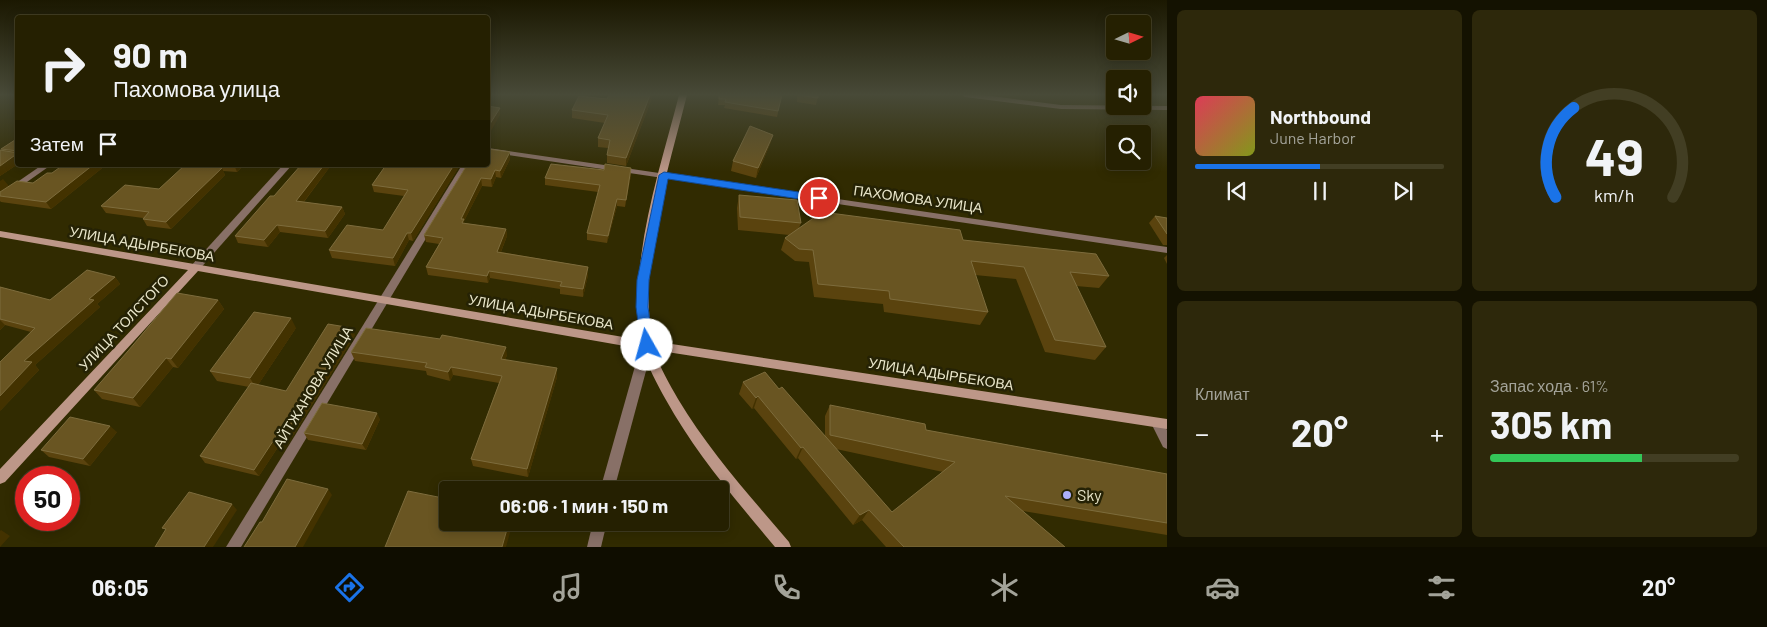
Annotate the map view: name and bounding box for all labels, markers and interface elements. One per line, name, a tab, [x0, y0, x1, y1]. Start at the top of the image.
north arrow	[1106, 15, 1151, 60]
map controls	[1106, 15, 1151, 170]
text: 90 m	[113, 33, 188, 75]
icon: right	[30, 35, 95, 100]
button: sound	[1106, 70, 1151, 115]
text: Пахомова улица	[113, 75, 280, 101]
text: Northbound	[1270, 105, 1371, 128]
text: 49	[1585, 124, 1644, 186]
button: search	[1106, 125, 1151, 170]
text: June Harbor	[1270, 128, 1356, 147]
icon: arrive	[94, 130, 122, 158]
text: Затем	[30, 132, 84, 155]
pin	[798, 177, 840, 219]
icon: previous	[1223, 177, 1251, 205]
icon: pause	[1306, 177, 1334, 205]
icon: next	[1389, 177, 1417, 205]
street label: ПАХОМОВА УЛИЦА	[852, 181, 984, 216]
icon: arrive	[805, 184, 833, 212]
text: km/h	[1594, 184, 1635, 206]
street label: УЛИЦА АДЫРБЕКОВА	[68, 222, 216, 265]
street label: УЛИЦА ТОЛСТОГО	[75, 271, 172, 374]
street label: УЛИЦА АДЫРБЕКОВА	[467, 290, 615, 333]
position arrow	[620, 318, 672, 370]
street label: АЙТЖАНОВА УЛИЦА	[269, 322, 356, 451]
street label: УЛИЦА АДЫРБЕКОВА	[867, 354, 1016, 393]
text: Запас хода · 61%	[1490, 376, 1609, 395]
text: Климат	[1195, 384, 1249, 403]
text: 305 km	[1490, 401, 1612, 447]
text: 20°	[1291, 409, 1348, 455]
text: −	[1195, 416, 1209, 450]
text: +	[1430, 416, 1444, 450]
speed limit sign: 50	[15, 466, 80, 531]
place label: Sky	[1077, 485, 1102, 504]
marker: Sky	[1061, 489, 1073, 501]
text: 06:06 · 1 мин · 150 m	[500, 494, 668, 517]
icon: directions	[332, 570, 367, 605]
icon: music	[550, 570, 585, 605]
icon: phone	[769, 570, 804, 605]
icon: climate	[987, 570, 1022, 605]
icon: car	[1205, 570, 1240, 605]
icon: filters	[1424, 570, 1459, 605]
text: 06:05	[92, 574, 148, 600]
text: 20°	[1642, 574, 1675, 600]

